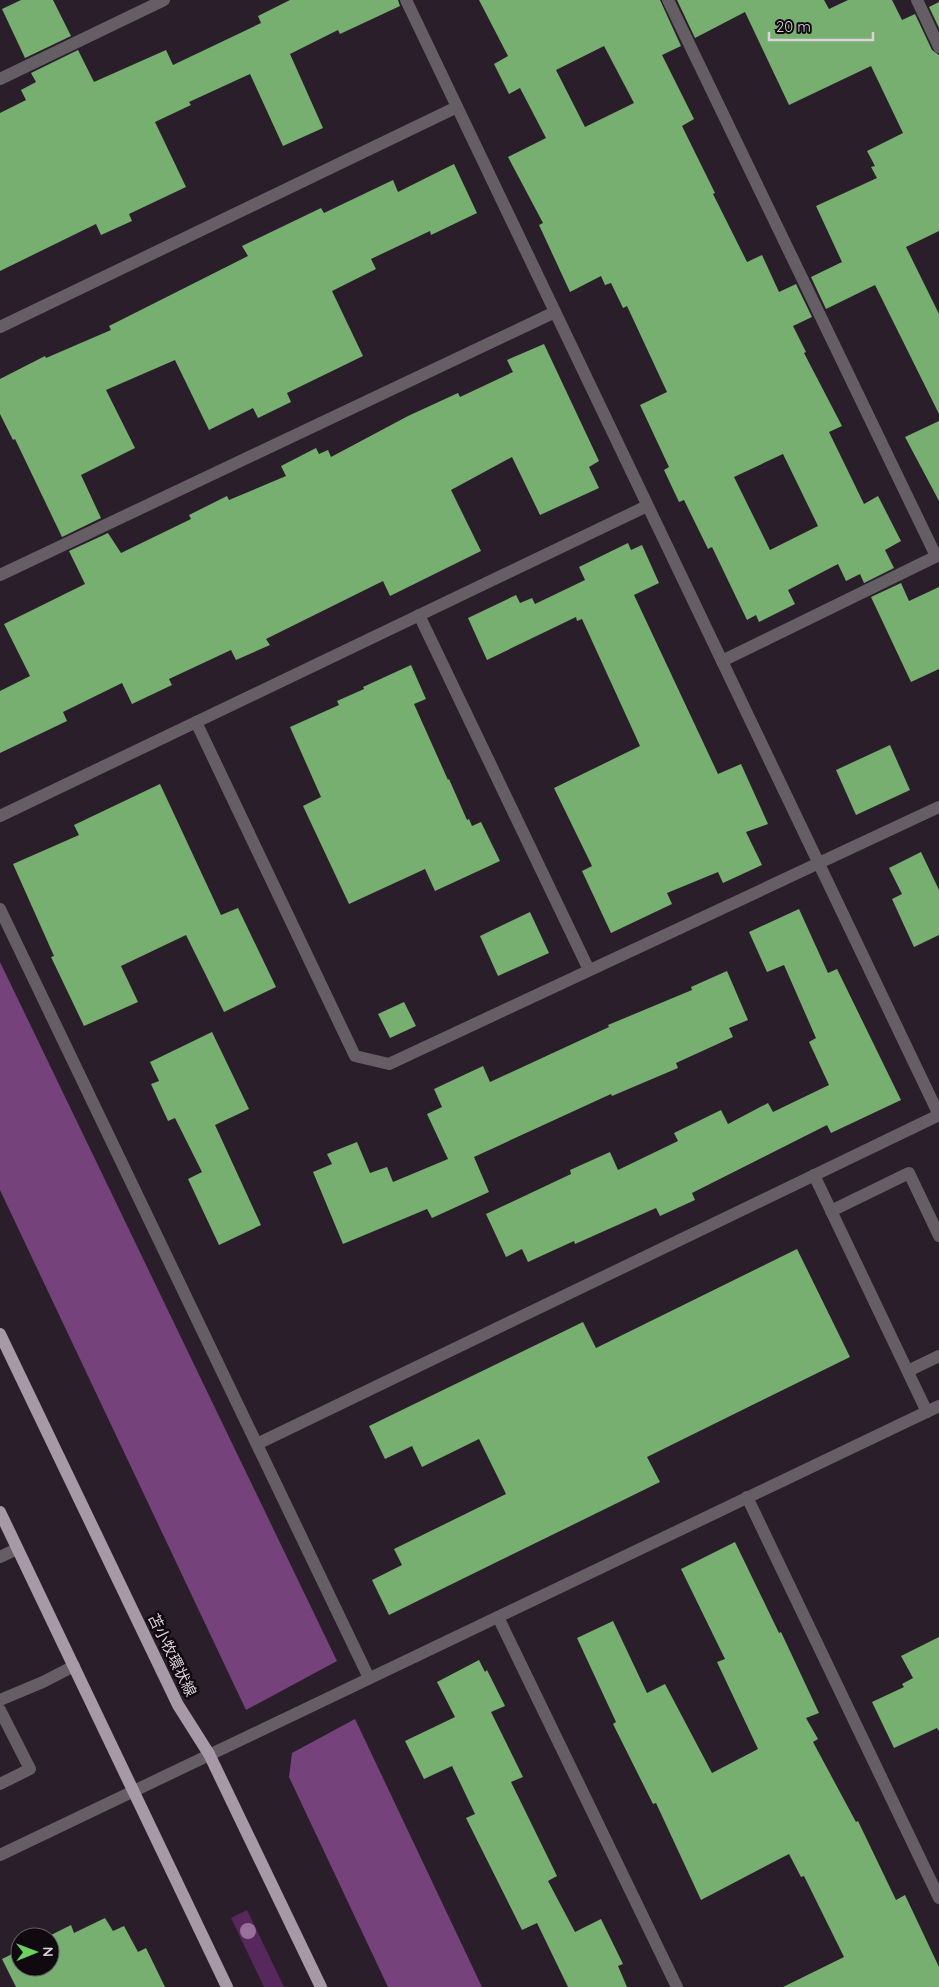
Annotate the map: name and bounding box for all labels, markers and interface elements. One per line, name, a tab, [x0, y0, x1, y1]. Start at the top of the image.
scale bar	[769, 10, 873, 42]
text: 20 m	[776, 17, 811, 36]
street label: 苫小牧環状線	[144, 1610, 201, 1699]
north arrow	[10, 1927, 60, 1977]
text: N	[39, 1946, 57, 1957]

